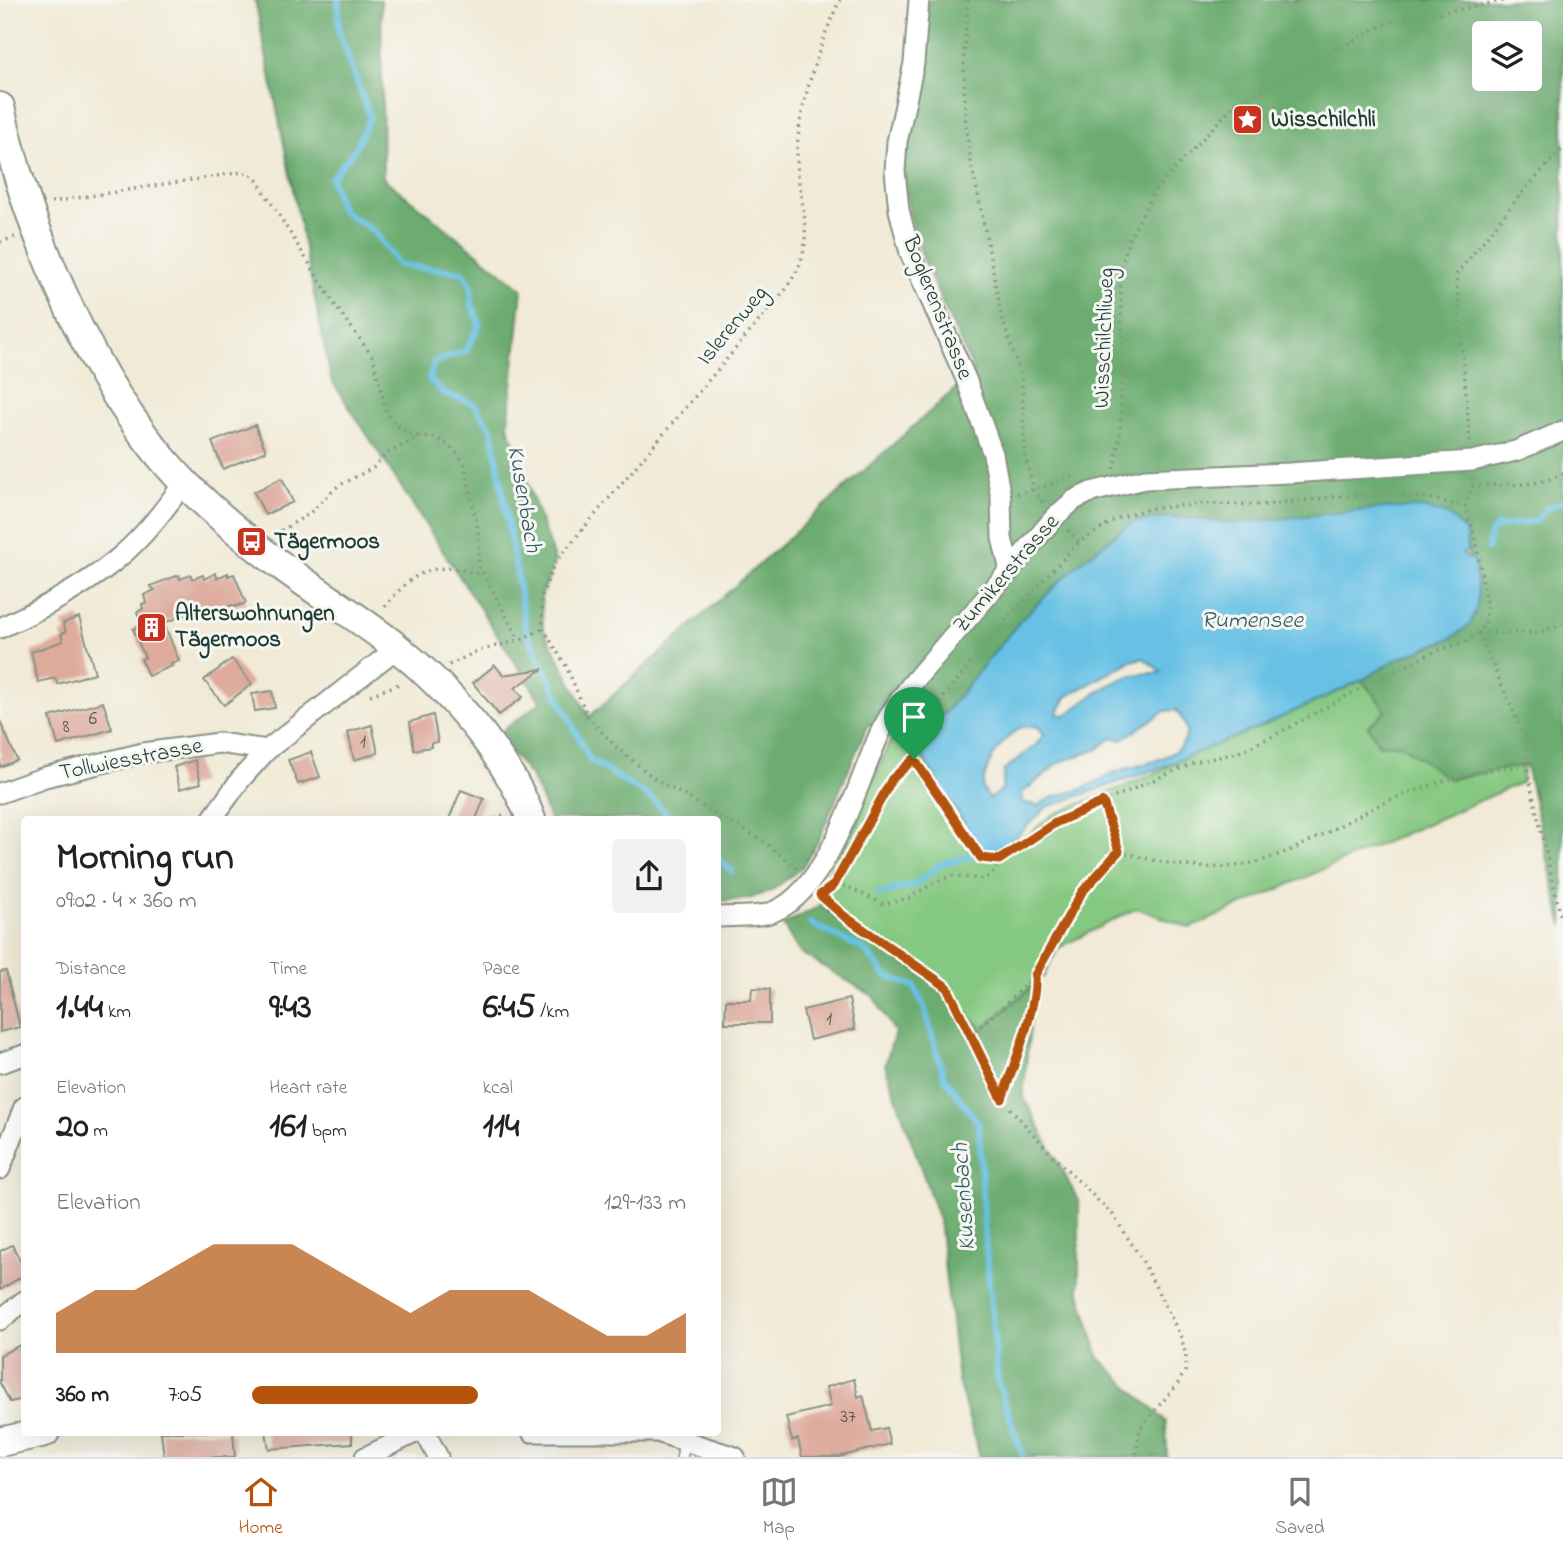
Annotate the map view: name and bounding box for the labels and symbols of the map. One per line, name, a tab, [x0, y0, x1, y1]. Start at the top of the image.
place icon: Wisschilchli	[1231, 103, 1265, 137]
place label: Wisschilchli	[1271, 104, 1376, 137]
street label: Boglerenstrasse	[892, 230, 981, 386]
street label: Wisschilchliweg	[1086, 267, 1125, 409]
street label: Islerenweg	[690, 279, 777, 374]
water label: Kusenbach	[496, 443, 550, 556]
street label: Zumikerstrasse	[946, 507, 1069, 641]
bus stop icon: Tägermoos	[234, 525, 268, 559]
place label: Tägermoos	[274, 526, 380, 561]
place label: Alterswohnungen Tägermoos	[175, 598, 335, 659]
water label: Rumensee	[1201, 604, 1304, 639]
building icon: Alterswohnungen Tägermoos	[135, 610, 169, 644]
pin	[884, 687, 944, 759]
house number: 6	[89, 706, 97, 733]
house number: 8	[62, 714, 70, 741]
house number: 1	[360, 729, 366, 756]
street label: Tollwiesstrasse	[57, 730, 206, 790]
house number: 1	[826, 1006, 832, 1033]
water label: Kusenbach	[944, 1141, 986, 1252]
house number: 37	[840, 1404, 856, 1431]

